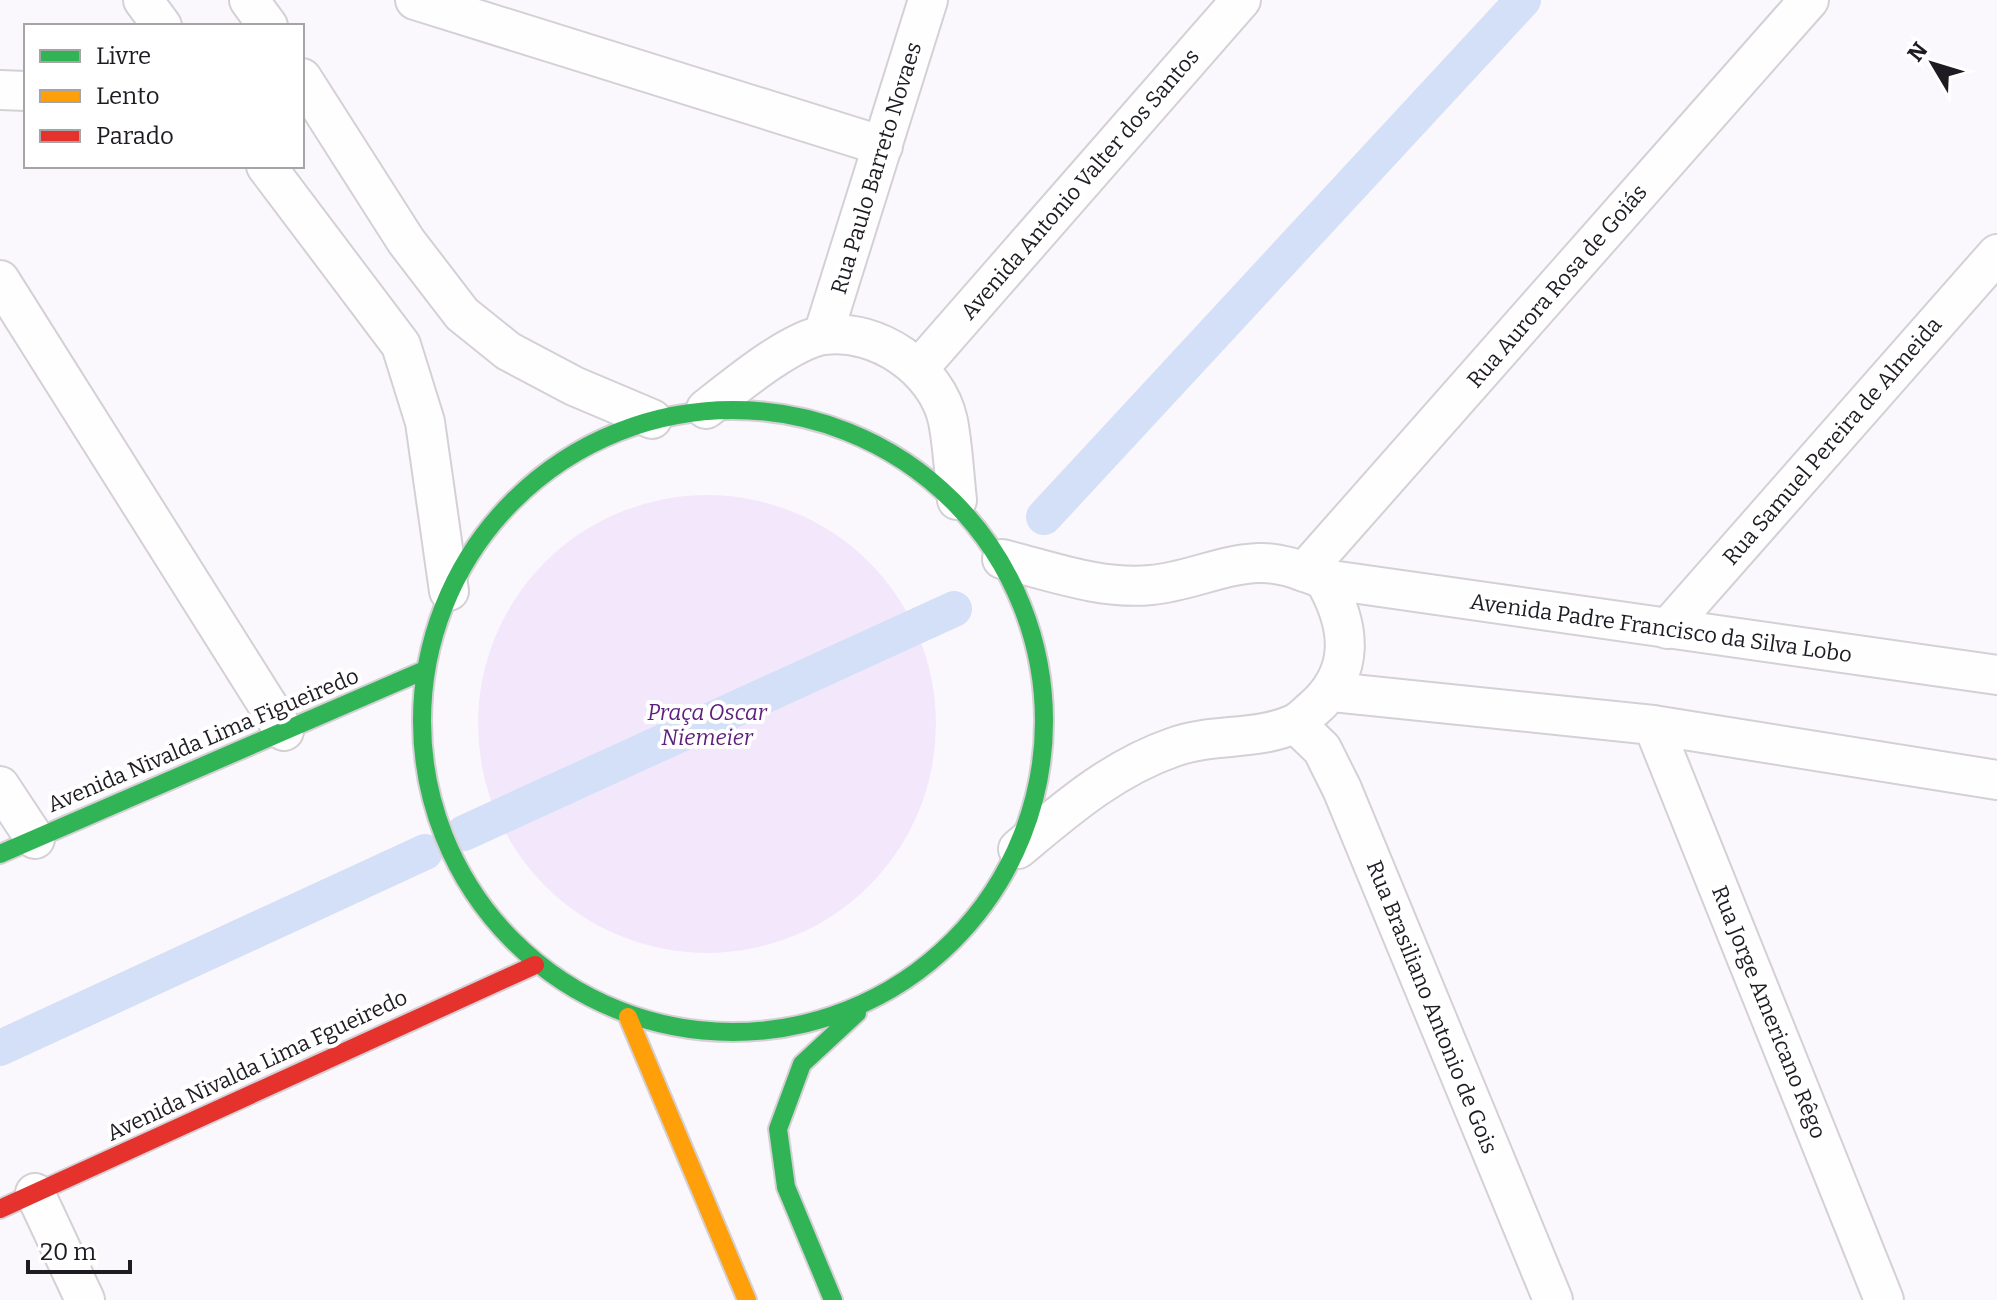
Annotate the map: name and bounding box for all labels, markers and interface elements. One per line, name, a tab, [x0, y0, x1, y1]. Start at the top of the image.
legend	[24, 24, 304, 168]
north arrow	[1893, 24, 1973, 104]
text: N	[1902, 37, 1934, 67]
street label: Rua Paulo Barreto Novaes	[825, 39, 927, 297]
text: Livre	[96, 42, 151, 70]
street label: Avenida Antonio Valter dos Santos	[955, 43, 1205, 325]
text: Lento	[96, 82, 159, 110]
text: Parado	[96, 122, 174, 150]
street label: Rua Aurora Rosa de Goiás	[1461, 179, 1653, 393]
street label: Rua Samuel Pereira de Almeida	[1717, 311, 1947, 571]
street label: Avenida Padre Francisco da Silva Lobo	[1468, 588, 1854, 668]
street label: Avenida Nivalda Lima Figueiredo	[43, 662, 363, 818]
park label: Praça Oscar Niemeier	[647, 699, 768, 751]
street label: Rua Brasiliano Antonio de Gois	[1361, 856, 1503, 1158]
street label: Rua Jorge Americano Rêgo	[1706, 882, 1832, 1142]
street label: Avenida Nivalda Lima Fgueiredo	[102, 983, 412, 1147]
scale bar	[28, 1224, 130, 1274]
text: 20 m	[40, 1238, 96, 1266]

